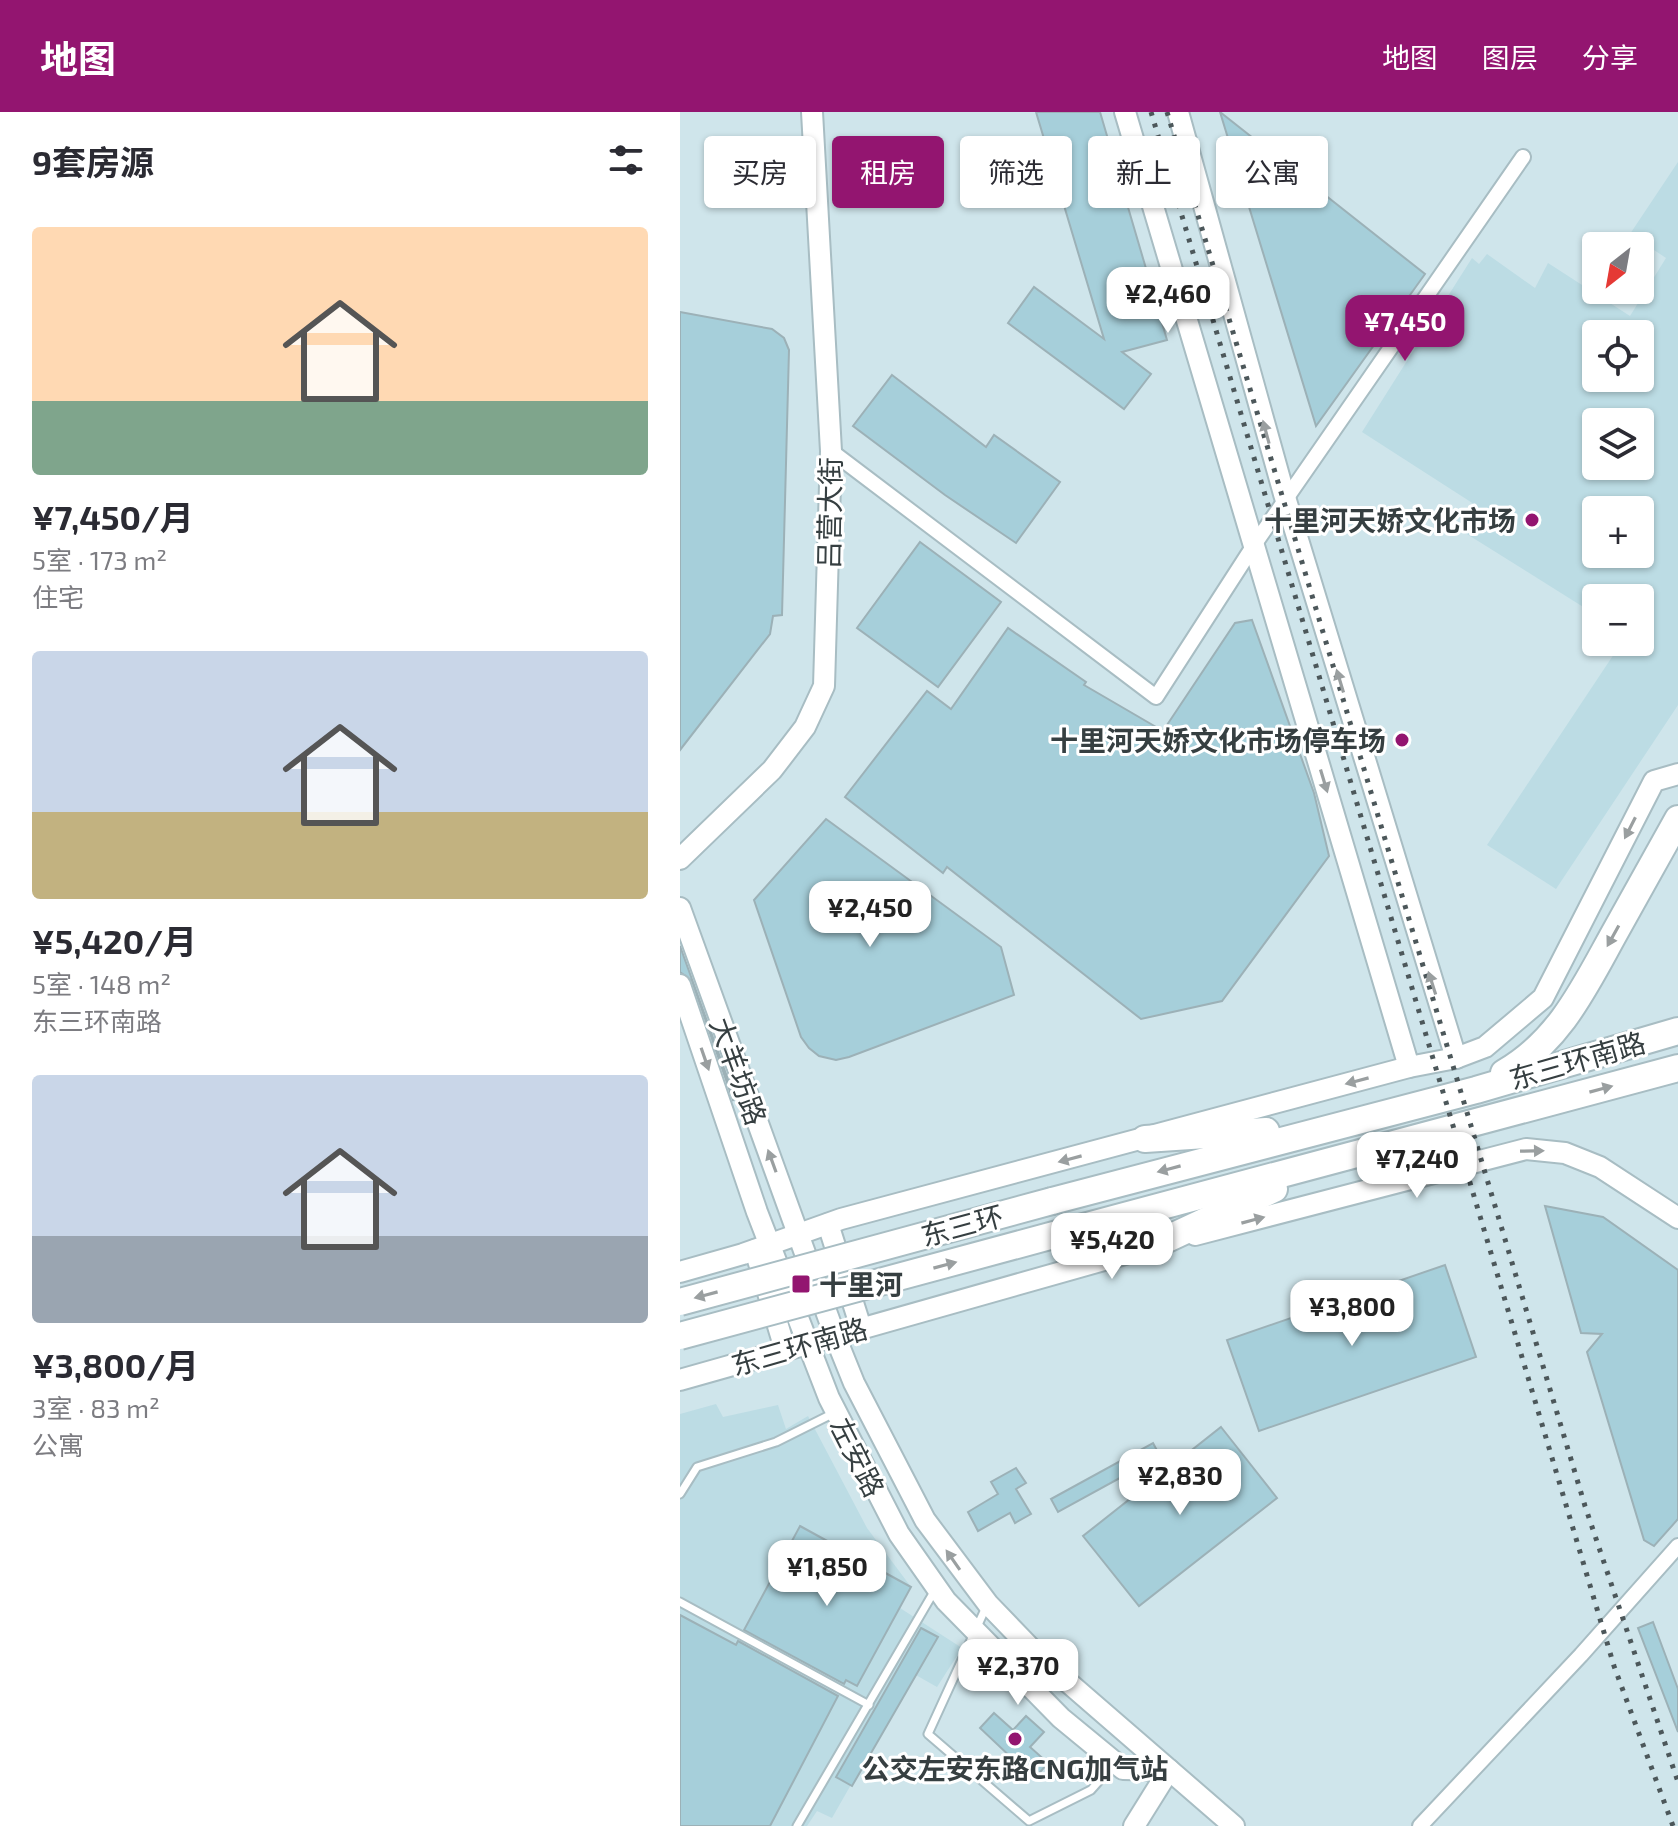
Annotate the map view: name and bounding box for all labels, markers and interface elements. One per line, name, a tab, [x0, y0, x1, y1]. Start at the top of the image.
text: 地图	[40, 35, 116, 81]
text: 地图	[1382, 40, 1438, 74]
text: 图层	[1482, 40, 1538, 74]
text: 分享	[1582, 40, 1638, 74]
chip: 买房	[704, 136, 816, 208]
chip: 租房	[832, 136, 944, 208]
chip: 筛选	[960, 136, 1072, 208]
chip: 新上	[1088, 136, 1200, 208]
chip: 公寓	[1216, 136, 1328, 208]
icon: filters	[604, 138, 648, 182]
text: 9套房源	[32, 141, 154, 182]
north arrow	[1582, 232, 1654, 304]
map controls	[1582, 232, 1654, 656]
pin: ¥2,460	[1103, 267, 1233, 335]
text: ¥2,460	[1125, 277, 1211, 308]
icon: home	[268, 279, 412, 423]
pin: ¥7,450	[1340, 295, 1470, 363]
text: ¥7,450	[1363, 305, 1447, 336]
button: locate	[1582, 320, 1654, 392]
button: layers	[1582, 408, 1654, 480]
one-way arrow	[1260, 419, 1272, 444]
street label: 吕营大街	[811, 457, 847, 569]
text: ¥7,450/月	[32, 496, 194, 537]
button: +	[1582, 496, 1654, 568]
place label: 十里河天娇文化市场	[1264, 503, 1516, 537]
marker: 十里河天娇文化市场	[1523, 511, 1541, 529]
text: 5室 · 173 m²	[32, 544, 167, 575]
text: 住宅	[32, 581, 84, 612]
button: −	[1582, 584, 1654, 656]
one-way arrow	[1333, 669, 1346, 693]
icon: home	[268, 703, 412, 847]
place label: 十里河天娇文化市场停车场	[1050, 723, 1386, 757]
marker: 十里河天娇文化市场停车场	[1393, 731, 1411, 749]
one-way arrow	[1318, 770, 1331, 794]
one-way arrow	[1623, 817, 1637, 840]
pin: ¥2,450	[805, 881, 935, 949]
text: ¥2,450	[827, 891, 913, 922]
text: ¥5,420/月	[32, 920, 197, 961]
one-way arrow	[1606, 925, 1620, 948]
text: 5室 · 148 m²	[32, 968, 171, 999]
one-way arrow	[1426, 971, 1438, 995]
text: 东三环南路	[32, 1005, 162, 1036]
street label: 大羊坊路	[704, 1013, 774, 1129]
street label: 东三环南路	[1505, 1024, 1649, 1096]
one-way arrow	[700, 1047, 712, 1071]
one-way arrow	[1344, 1075, 1369, 1087]
one-way arrow	[1589, 1082, 1614, 1094]
icon: home	[268, 1127, 412, 1271]
pin: ¥7,240	[1352, 1132, 1482, 1200]
text: ¥7,240	[1375, 1142, 1459, 1173]
one-way arrow	[1519, 1145, 1545, 1157]
one-way arrow	[765, 1149, 778, 1173]
one-way arrow	[1057, 1153, 1082, 1165]
one-way arrow	[1156, 1163, 1180, 1176]
street label: 东三环	[917, 1198, 1007, 1252]
pin: ¥5,420	[1047, 1213, 1177, 1281]
one-way arrow	[1240, 1214, 1265, 1226]
text: ¥5,420	[1069, 1223, 1155, 1254]
one-way arrow	[932, 1258, 957, 1270]
place label: 十里河	[819, 1267, 903, 1301]
marker: 十里河	[790, 1273, 812, 1295]
pin: ¥3,800	[1287, 1280, 1417, 1348]
one-way arrow	[694, 1289, 719, 1301]
text: ¥3,800	[1308, 1290, 1396, 1321]
street label: 东三环南路	[727, 1310, 871, 1382]
text: ¥3,800/月	[32, 1344, 199, 1385]
text: 3室 · 83 m²	[32, 1392, 160, 1423]
street label: 左安路	[824, 1412, 892, 1502]
text: 公寓	[32, 1429, 84, 1460]
pin: ¥2,830	[1115, 1449, 1245, 1517]
text: ¥2,830	[1137, 1459, 1223, 1490]
pin: ¥1,850	[762, 1540, 892, 1608]
one-way arrow	[946, 1549, 961, 1570]
text: ¥1,850	[786, 1550, 868, 1581]
pin: ¥2,370	[953, 1639, 1083, 1707]
text: ¥2,370	[976, 1649, 1060, 1680]
marker: 公交左安东路CNG加气站	[1006, 1730, 1024, 1748]
place label: 公交左安东路CNG加气站	[862, 1751, 1168, 1785]

